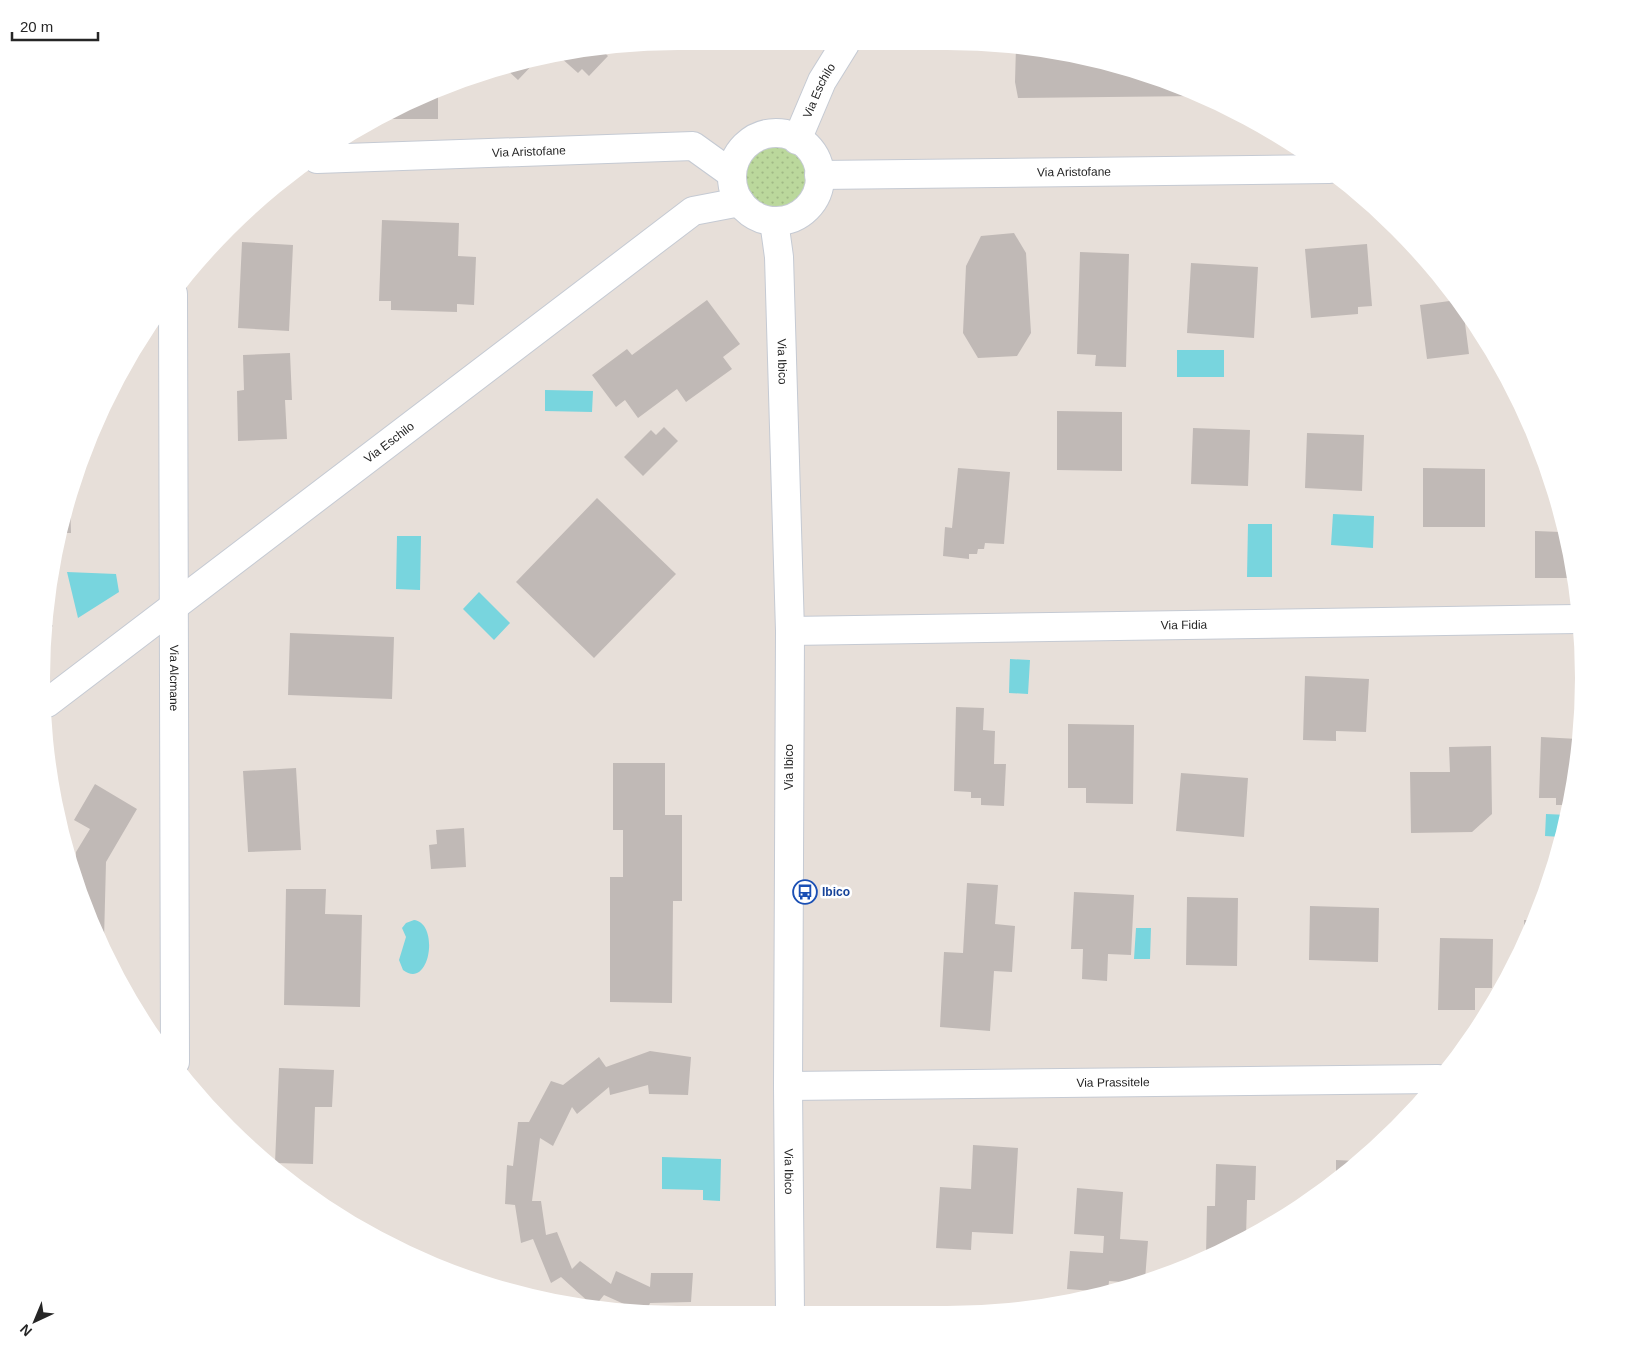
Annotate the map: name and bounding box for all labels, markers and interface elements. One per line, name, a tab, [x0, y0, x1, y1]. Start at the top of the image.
scale bar	[12, 10, 99, 42]
text: 20 m	[20, 18, 53, 35]
street label: Via Eschilo	[800, 60, 838, 120]
street label: Via Aristofane	[492, 143, 566, 160]
street label: Via Aristofane	[1037, 165, 1111, 179]
street label: Via Ibico	[774, 338, 790, 385]
street label: Via Eschilo	[361, 419, 417, 466]
street label: Via Fidia	[1161, 618, 1208, 632]
street label: Via Alcmane	[167, 645, 181, 712]
street label: Via Ibico	[782, 744, 796, 790]
bus stop icon: Ibico	[792, 879, 818, 905]
place label: Ibico	[822, 885, 850, 899]
street label: Via Prassitele	[1076, 1075, 1150, 1090]
street label: Via Ibico	[782, 1148, 796, 1195]
north arrow	[10, 1296, 60, 1346]
text: N	[17, 1321, 35, 1340]

